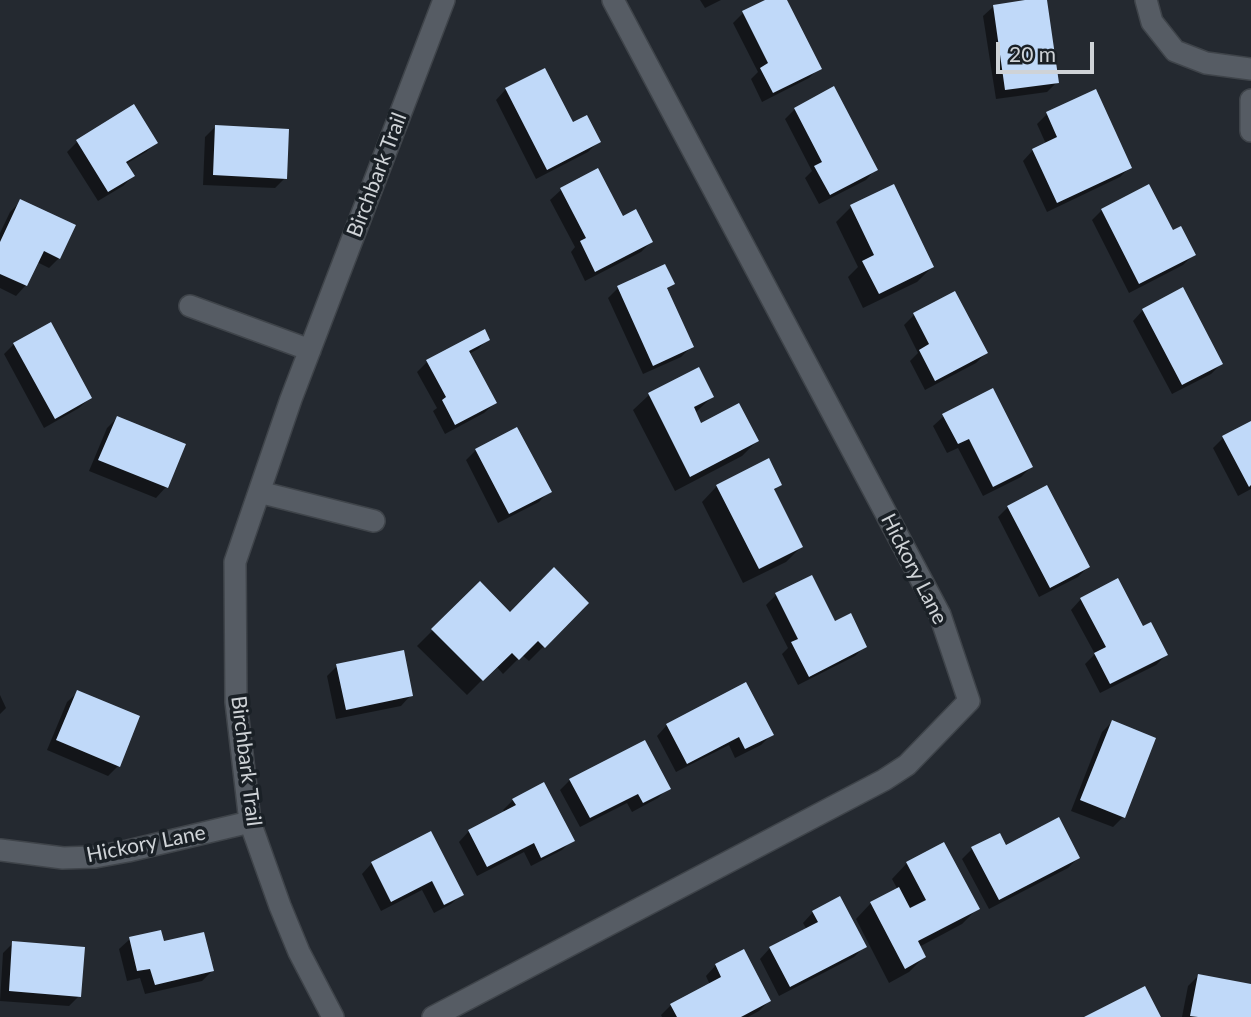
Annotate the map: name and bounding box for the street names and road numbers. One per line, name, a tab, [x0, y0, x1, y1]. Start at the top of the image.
street label: Birchbark Trail	[342, 109, 412, 241]
street label: Hickory Lane	[875, 509, 953, 629]
street label: Birchbark Trail	[225, 694, 267, 828]
street label: Hickory Lane	[84, 820, 208, 868]

